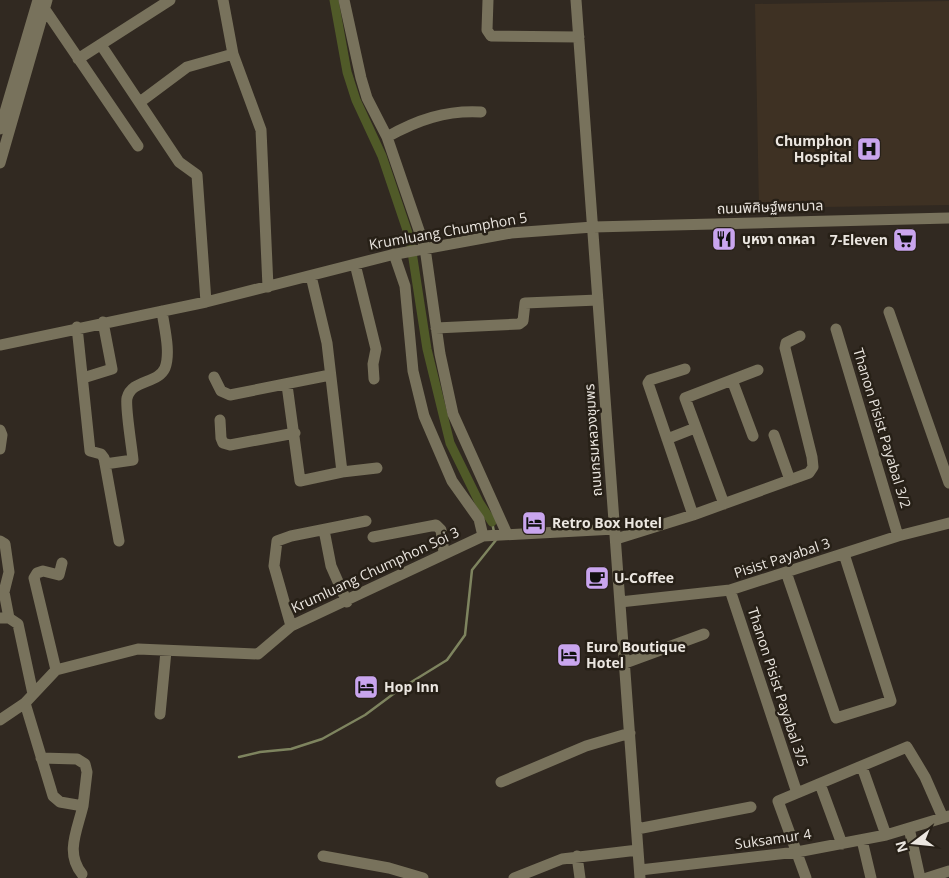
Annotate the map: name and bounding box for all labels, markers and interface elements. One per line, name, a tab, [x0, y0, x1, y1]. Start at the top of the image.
place label: Chumphon Hospital	[775, 131, 852, 166]
hospital icon: Chumphon Hospital	[856, 136, 882, 162]
street label: ถนนพิศิษฐ์พยาบาล	[716, 195, 824, 218]
street label: Krumluang Chumphon 5	[367, 207, 529, 254]
restaurant icon: บุหงา ดาหลา	[711, 226, 737, 252]
supermarket icon: 7-Eleven	[892, 227, 918, 253]
place label: บุหงา ดาหลา	[742, 229, 815, 248]
place label: 7-Eleven	[830, 230, 888, 249]
street label: Thanon Pisist Payabal 3/2	[849, 346, 916, 510]
street label: ถนนกรมหลวงชุมพร	[579, 383, 606, 497]
hotel icon: Retro Box Hotel	[521, 510, 547, 536]
place label: Retro Box Hotel	[552, 513, 662, 532]
street label: Krumluang Chumphon Soi 3	[288, 522, 462, 617]
street label: Pisist Payabal 3	[731, 533, 832, 582]
cafe icon: U-Coffee	[584, 565, 610, 591]
place label: U-Coffee	[614, 568, 674, 587]
street label: Thanon Pisist Payabal 3/5	[744, 605, 813, 769]
place label: Euro Boutique Hotel	[586, 637, 686, 672]
hotel icon: Euro Boutique Hotel	[556, 642, 582, 668]
hotel icon: Hop Inn	[353, 674, 379, 700]
place label: Hop Inn	[384, 677, 439, 696]
north arrow	[889, 818, 939, 868]
street label: Suksamur 4	[733, 824, 812, 853]
text: N	[890, 839, 912, 855]

